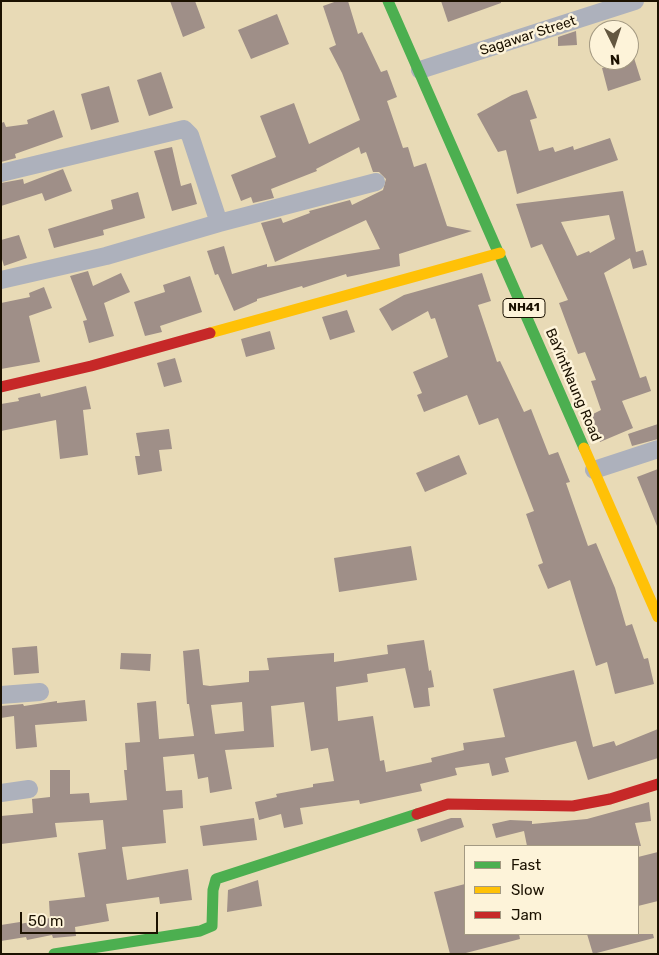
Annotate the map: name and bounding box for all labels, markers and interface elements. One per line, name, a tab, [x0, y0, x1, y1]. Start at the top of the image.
street label: Sagawar Street	[478, 12, 578, 60]
north arrow	[589, 20, 639, 70]
text: N	[609, 51, 621, 68]
road number: NH41	[503, 298, 545, 318]
street label: BaYintNaung Road	[542, 326, 604, 444]
legend	[464, 845, 639, 935]
text: Fast	[511, 856, 541, 874]
text: Slow	[511, 881, 544, 899]
scale bar	[22, 902, 160, 934]
text: Jam	[511, 906, 542, 924]
text: 50 m	[28, 912, 63, 930]

